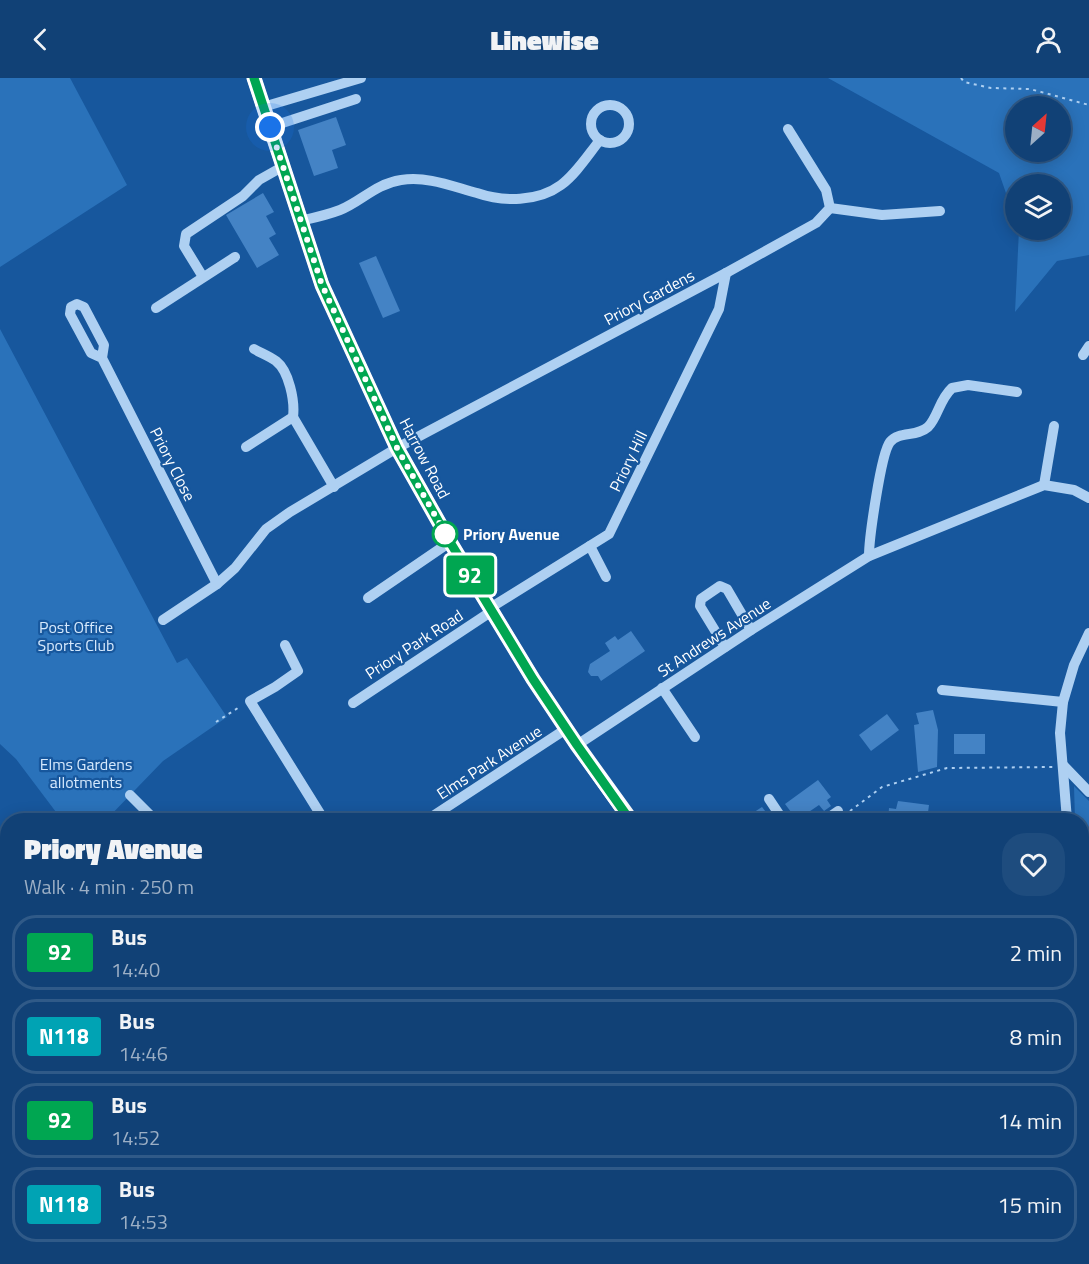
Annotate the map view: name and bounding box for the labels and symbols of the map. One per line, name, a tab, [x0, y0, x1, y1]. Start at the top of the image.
north arrow	[1005, 96, 1071, 162]
your location	[255, 112, 285, 142]
street label: Priory Gardens	[599, 263, 699, 331]
street label: Harrow Road	[394, 413, 456, 503]
street label: Priory Close	[144, 423, 202, 505]
street label: Priory Hill	[603, 426, 653, 496]
marker: Priory Avenue	[432, 521, 458, 547]
place label: Priory Avenue	[463, 522, 560, 546]
line badge: 92	[443, 556, 497, 594]
street label: St Andrews Avenue	[653, 591, 775, 683]
street label: Priory Park Road	[360, 603, 468, 685]
park label: Post Office Sports Club	[38, 615, 114, 657]
street label: Elms Park Avenue	[432, 719, 546, 805]
park label: Elms Gardens allotments	[40, 752, 132, 794]

